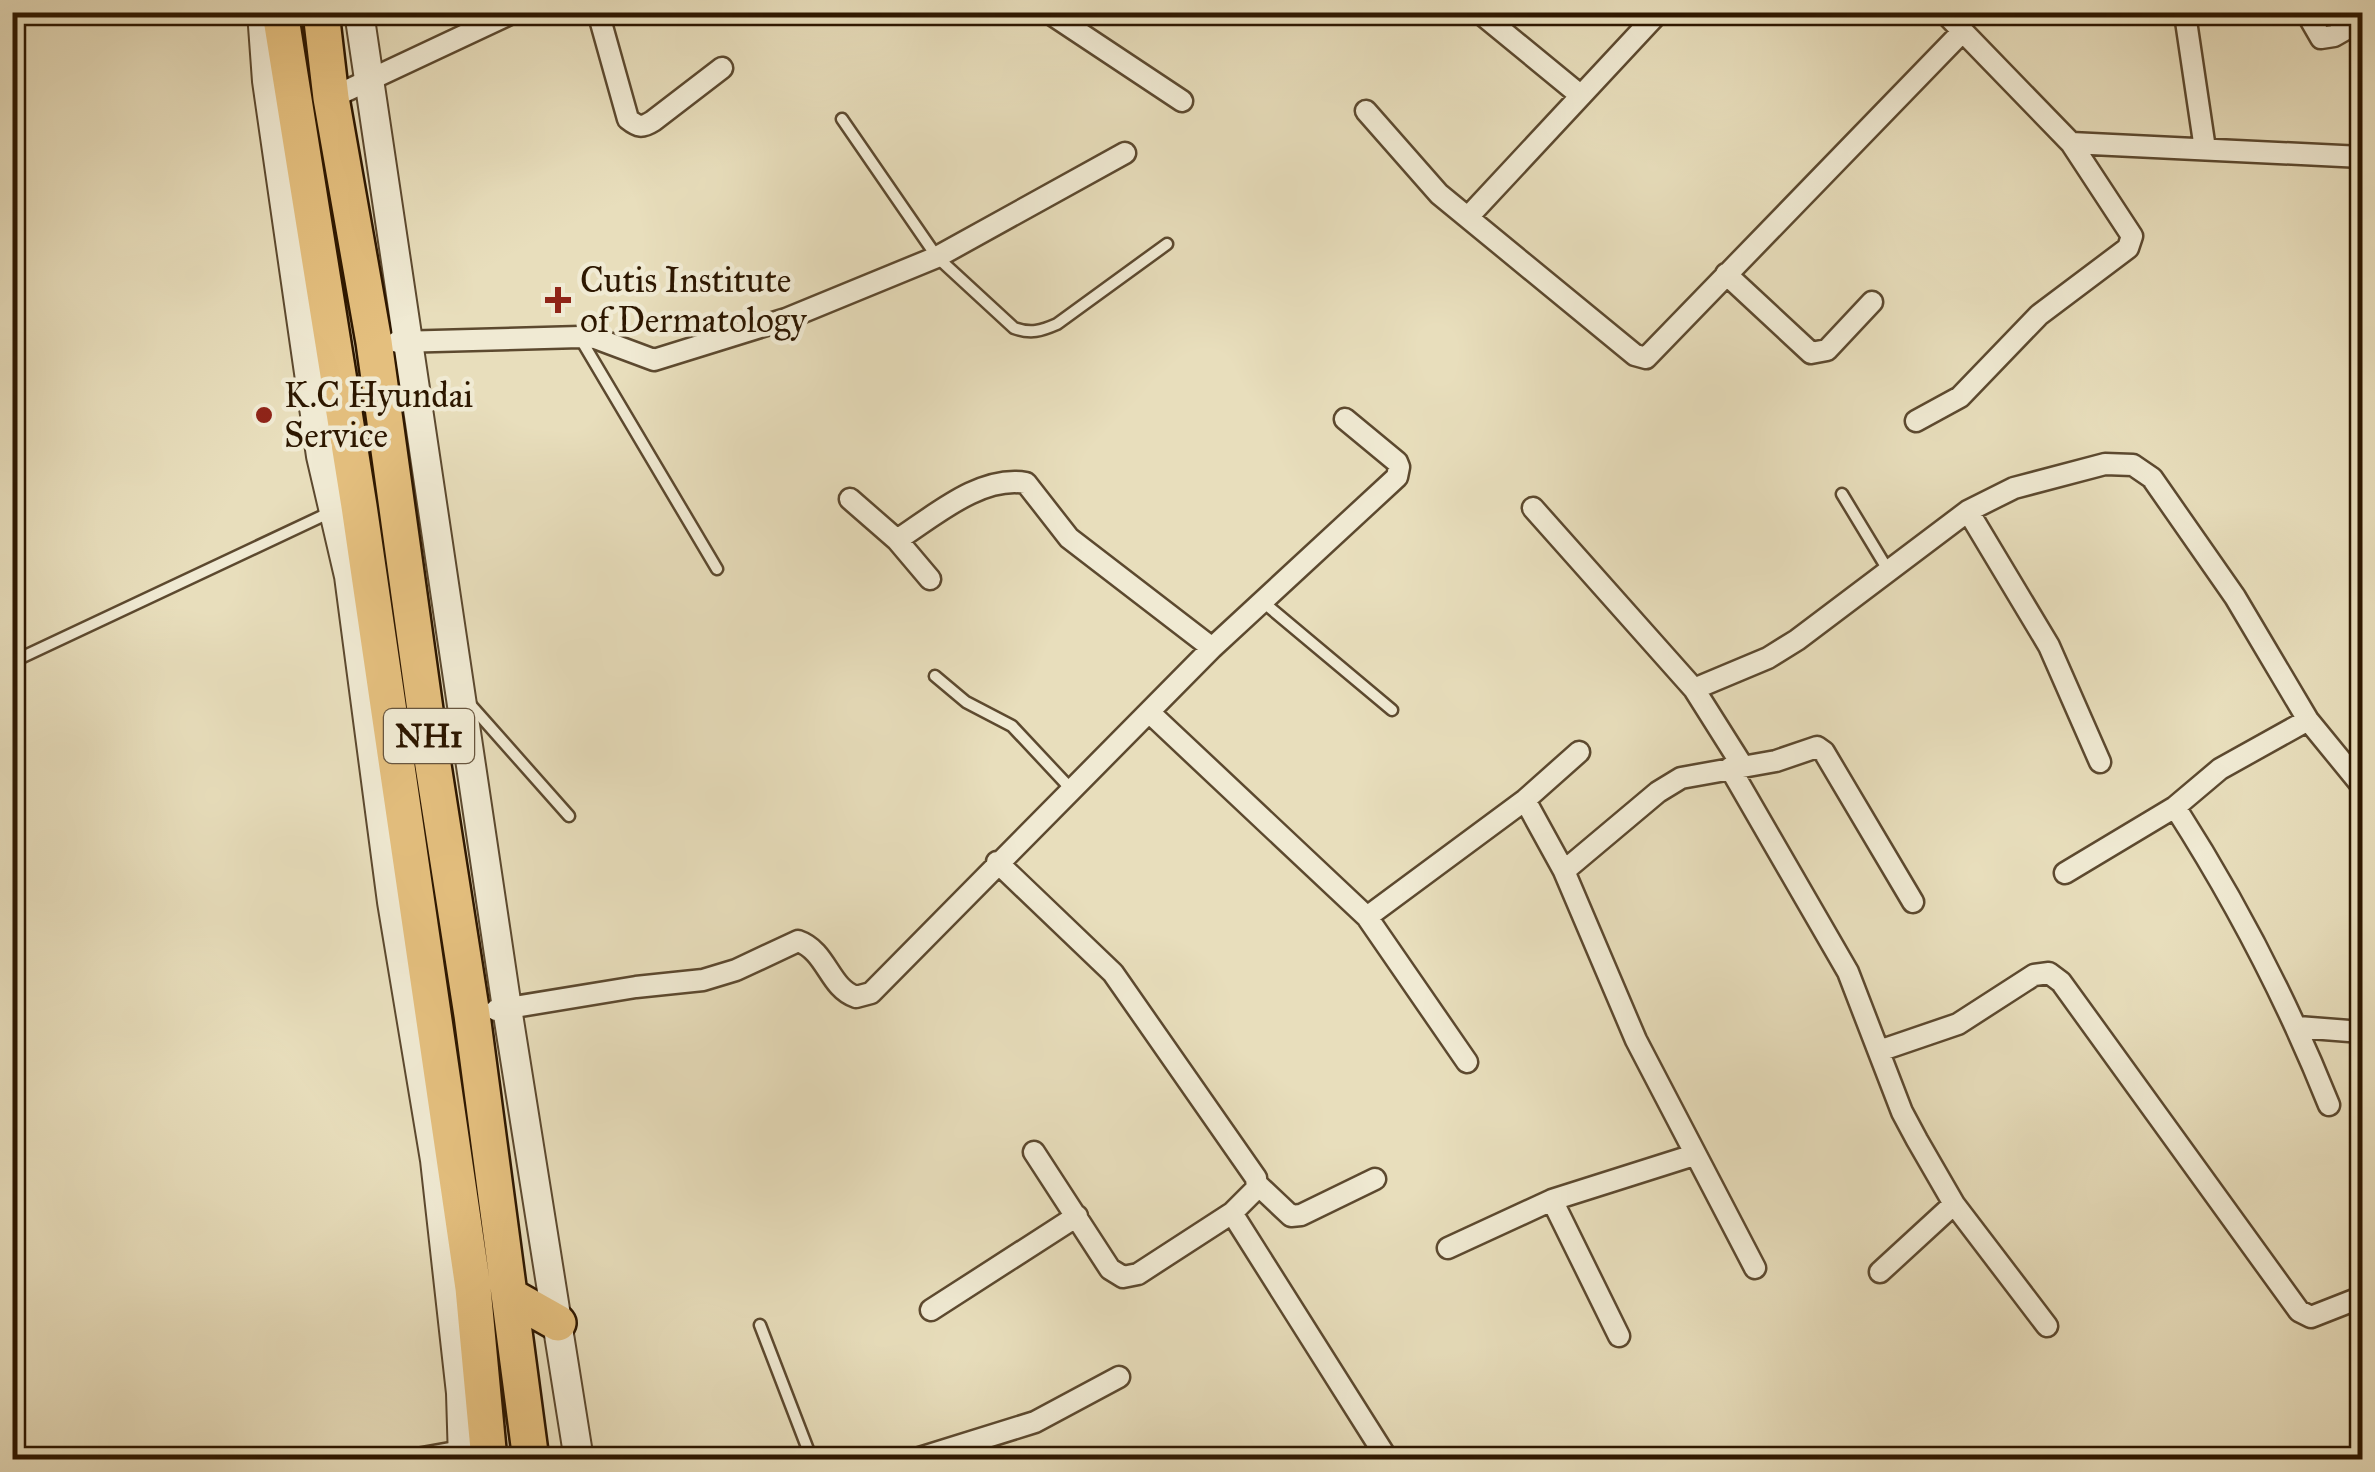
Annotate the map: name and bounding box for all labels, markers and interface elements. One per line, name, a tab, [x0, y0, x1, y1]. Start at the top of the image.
place label: Cutis Institute of Dermatology	[580, 259, 807, 342]
marker: Cutis Institute of Dermatology	[545, 287, 571, 313]
place label: K.C Hyundai Service	[284, 374, 474, 457]
marker: K.C Hyundai Service	[253, 404, 275, 426]
road number: NH1	[384, 709, 474, 763]

